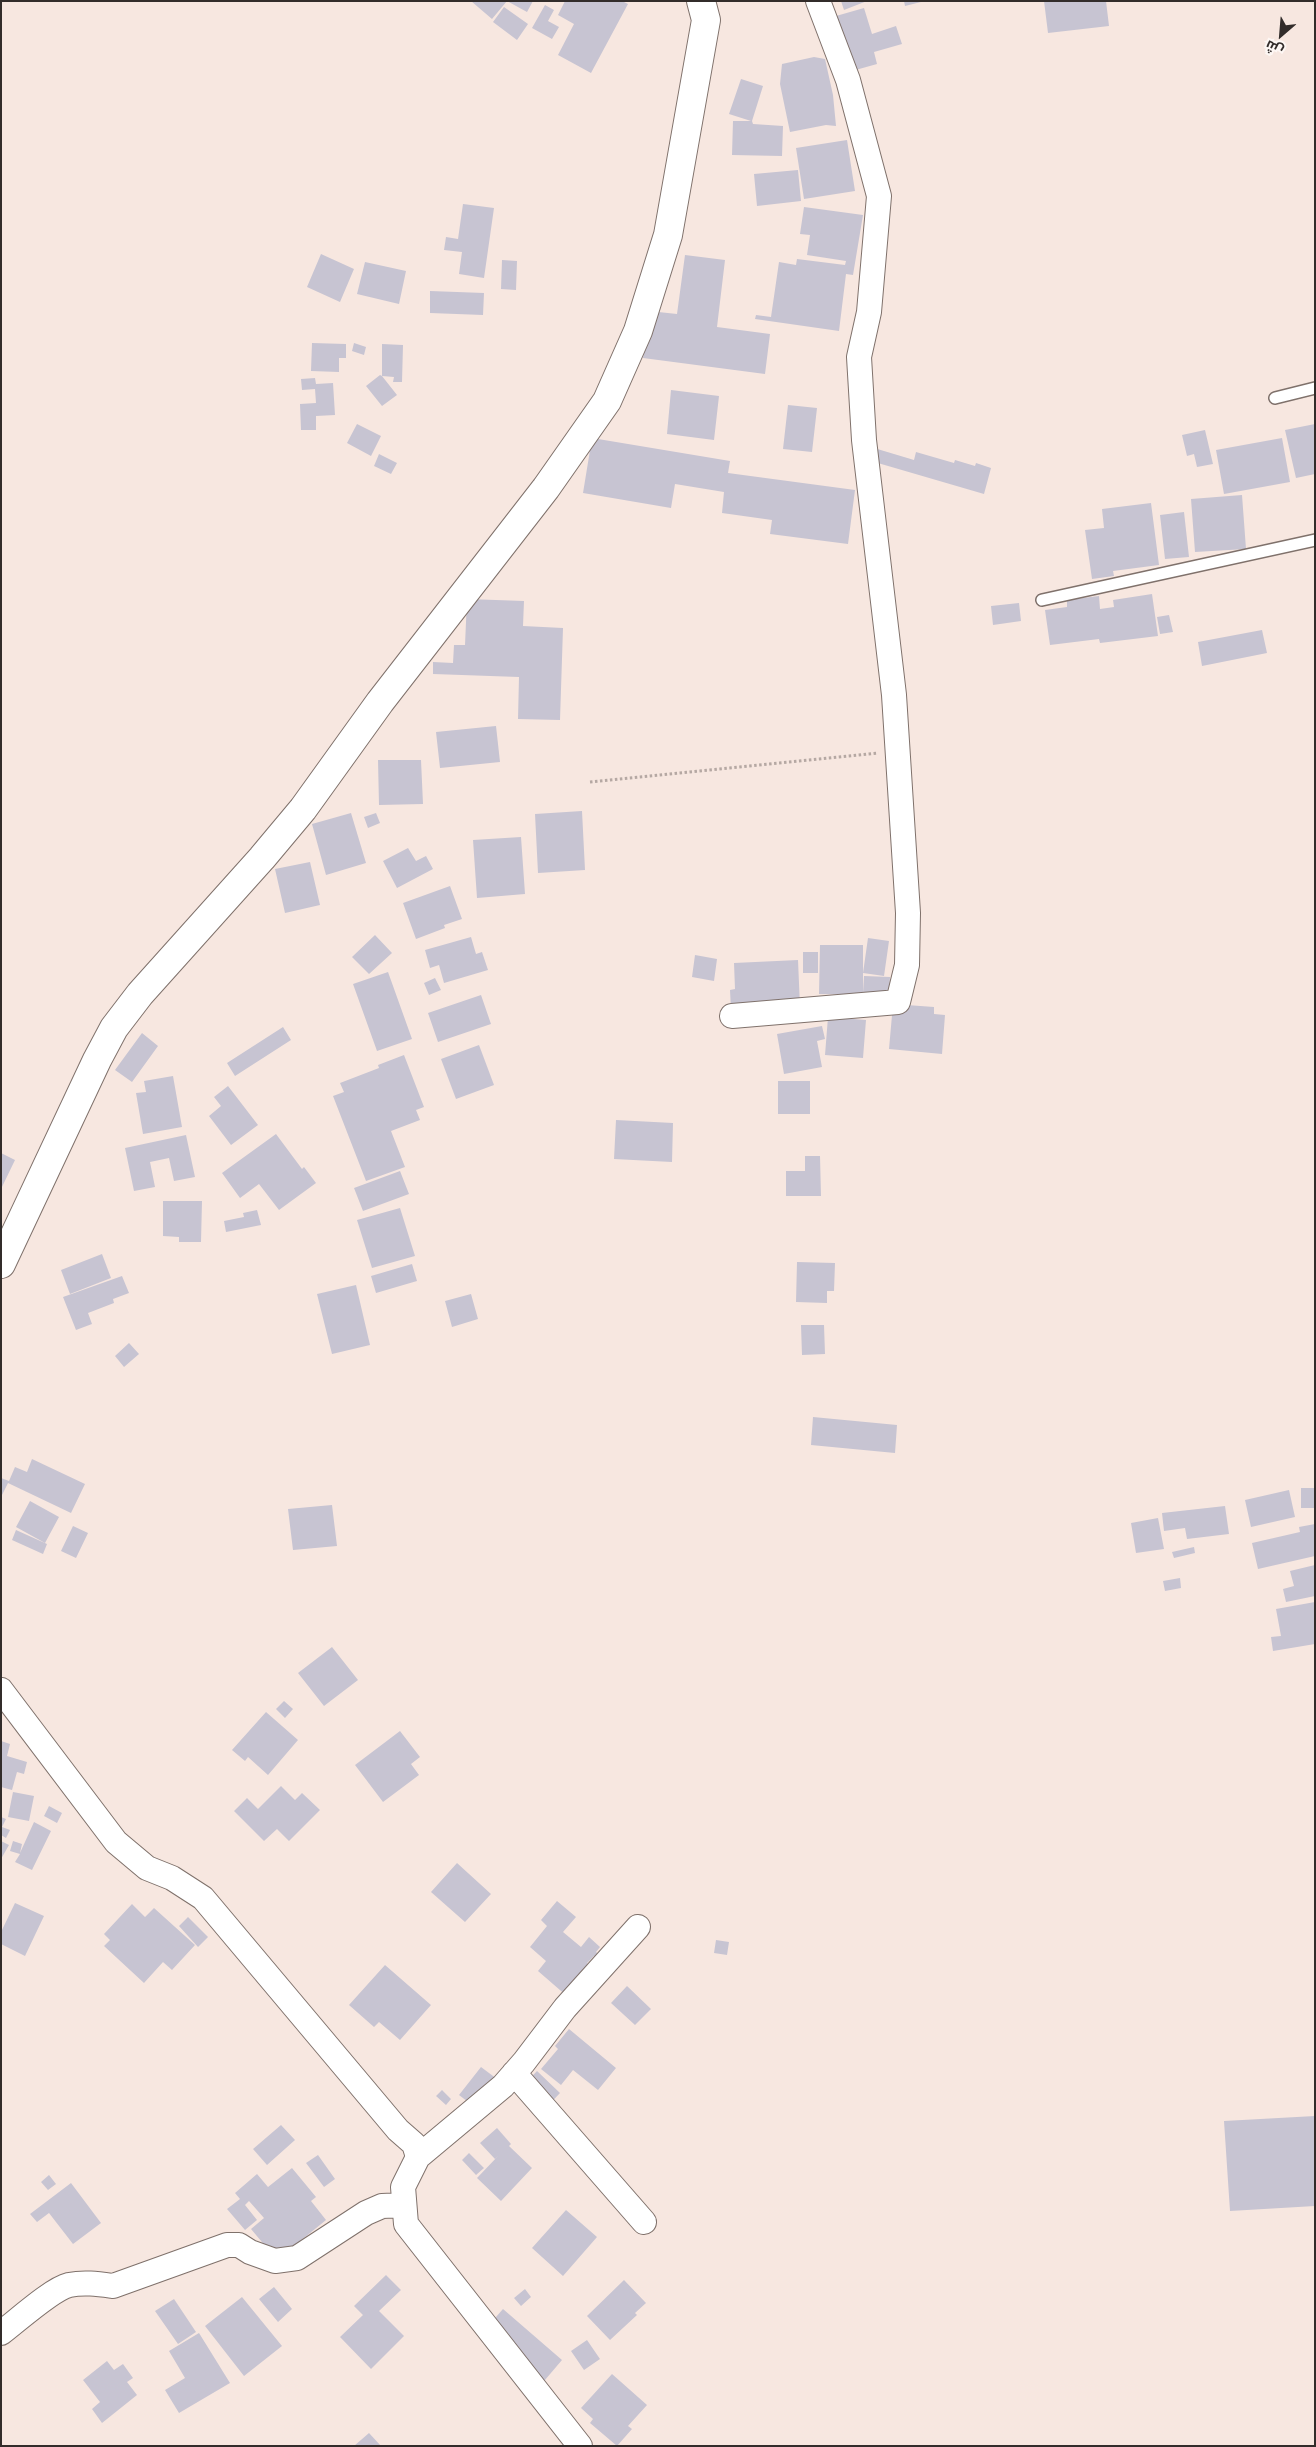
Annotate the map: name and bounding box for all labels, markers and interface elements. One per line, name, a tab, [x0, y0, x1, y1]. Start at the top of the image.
north arrow	[1256, 10, 1306, 60]
text: ش	[1263, 37, 1286, 60]

